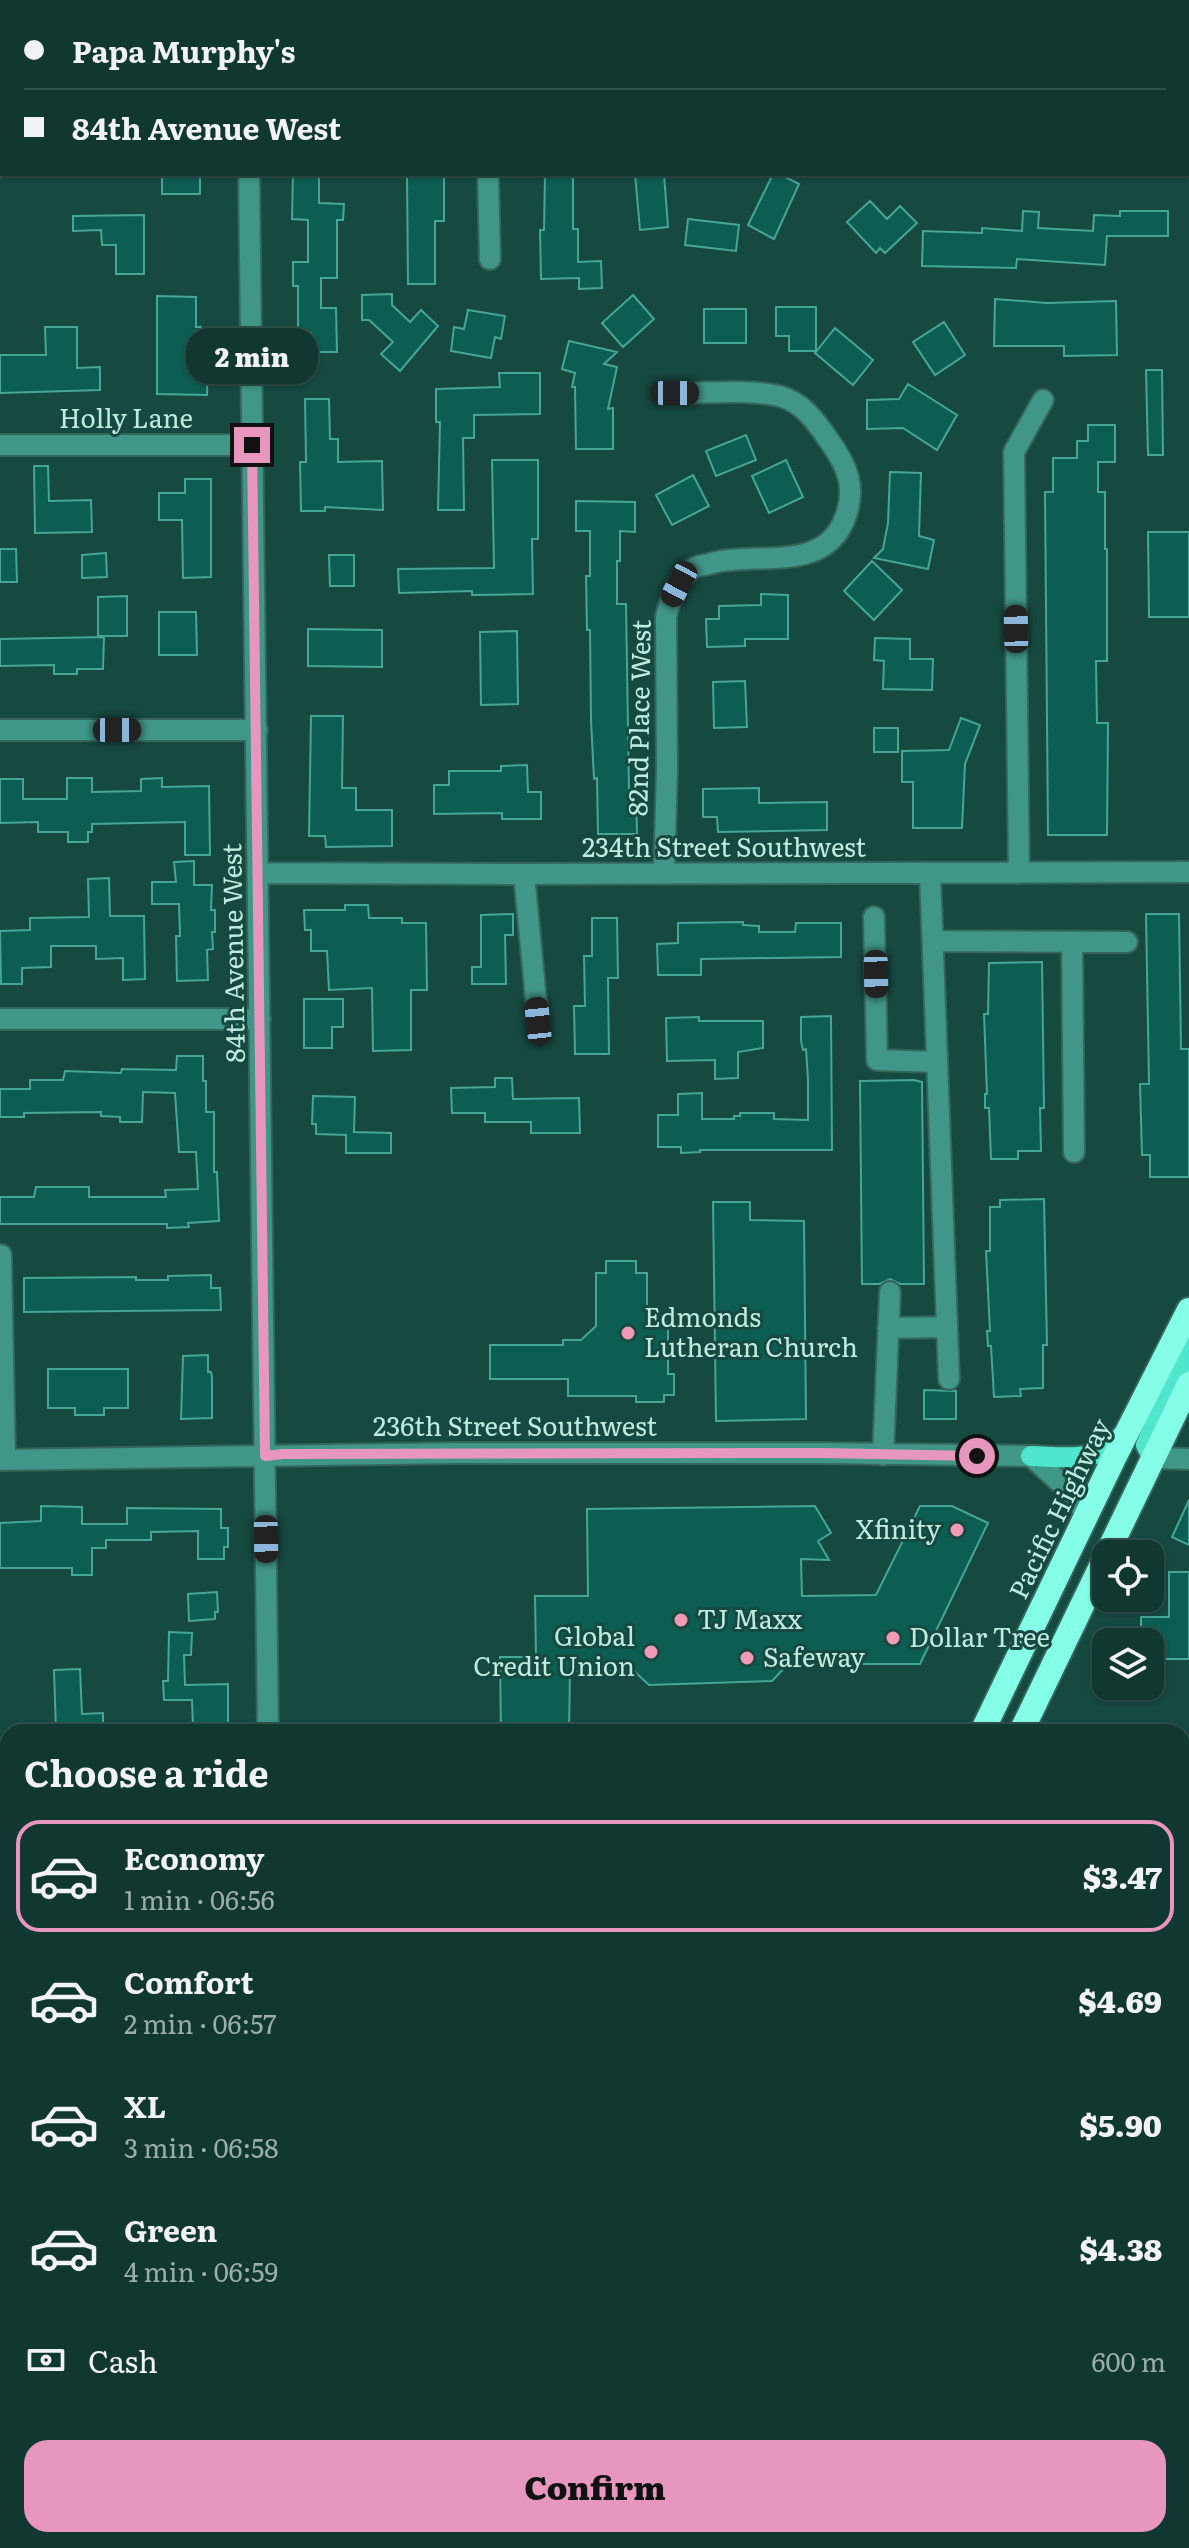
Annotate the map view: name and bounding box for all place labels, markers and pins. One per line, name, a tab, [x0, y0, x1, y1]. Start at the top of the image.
place label: Edmonds Lutheran Church	[644, 1296, 858, 1365]
marker: Edmonds Lutheran Church	[619, 1324, 637, 1342]
place label: Xfinity	[856, 1508, 941, 1547]
marker: Xfinity	[948, 1521, 966, 1539]
place label: TJ Maxx	[697, 1598, 803, 1637]
marker: TJ Maxx	[672, 1611, 690, 1629]
place label: Global Credit Union	[473, 1615, 635, 1684]
place label: Dollar Tree	[909, 1616, 1050, 1655]
marker: Dollar Tree	[884, 1629, 902, 1647]
place label: Safeway	[763, 1636, 865, 1675]
marker: Global Credit Union	[642, 1643, 660, 1661]
marker: Safeway	[738, 1649, 756, 1667]

